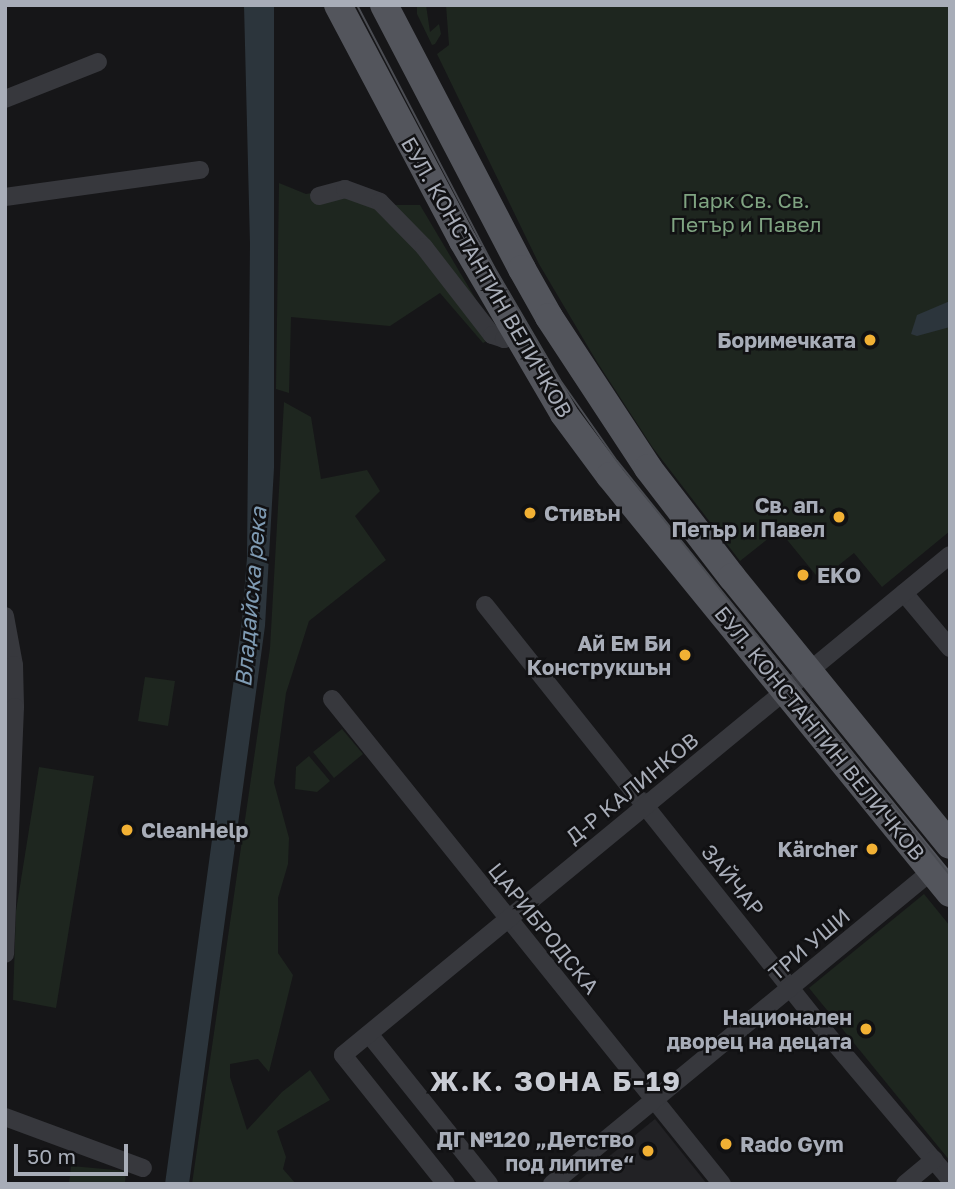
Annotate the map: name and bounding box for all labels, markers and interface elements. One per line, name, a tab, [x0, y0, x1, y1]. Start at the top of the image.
street label: БУЛ. КОНСТАНТИН ВЕЛИЧКОВ	[396, 132, 578, 422]
park label: Парк Св. Св. Петър и Павел	[670, 187, 822, 237]
place label: Боримечката	[717, 327, 856, 353]
marker: Боримечката	[862, 332, 878, 348]
place label: Св. ап. Петър и Павел	[671, 492, 825, 542]
place label: Стивън	[544, 500, 620, 526]
marker: Стивън	[522, 505, 538, 521]
water label: Владайска река	[228, 506, 272, 688]
marker: Св. ап. Петър и Павел	[831, 509, 847, 525]
place label: EKO	[817, 562, 861, 588]
marker: EKO	[795, 567, 811, 583]
street label: БУЛ. КОНСТАНТИН ВЕЛИЧКОВ	[710, 601, 930, 865]
place label: Ай Ем Би Конструкшън	[527, 630, 671, 680]
marker: Ай Ем Би Конструкшън	[677, 647, 693, 663]
street label: Д-Р КАЛИНКОВ	[561, 727, 703, 849]
place label: CleanHelp	[141, 817, 248, 843]
marker: CleanHelp	[119, 822, 135, 838]
place label: Kärcher	[778, 836, 858, 862]
street label: ЗАЙЧАР	[696, 839, 770, 921]
marker: Kärcher	[864, 841, 880, 857]
street label: ЦАРИБРОДСКА	[483, 857, 605, 999]
street label: ТРИ УШИ	[763, 903, 855, 985]
place label: Национален дворец на децата	[667, 1004, 852, 1054]
marker: Национален дворец на децата	[858, 1021, 874, 1037]
district label: Ж.К. ЗОНА Б-19	[432, 1064, 680, 1098]
place label: ДГ №120 „Детство под липите“	[437, 1126, 634, 1176]
scale bar	[18, 1130, 131, 1174]
place label: Rado Gym	[740, 1131, 844, 1157]
marker: Rado Gym	[718, 1136, 734, 1152]
text: 50 m	[27, 1143, 76, 1169]
marker: ДГ №120 „Детство под липите“	[640, 1143, 656, 1159]

